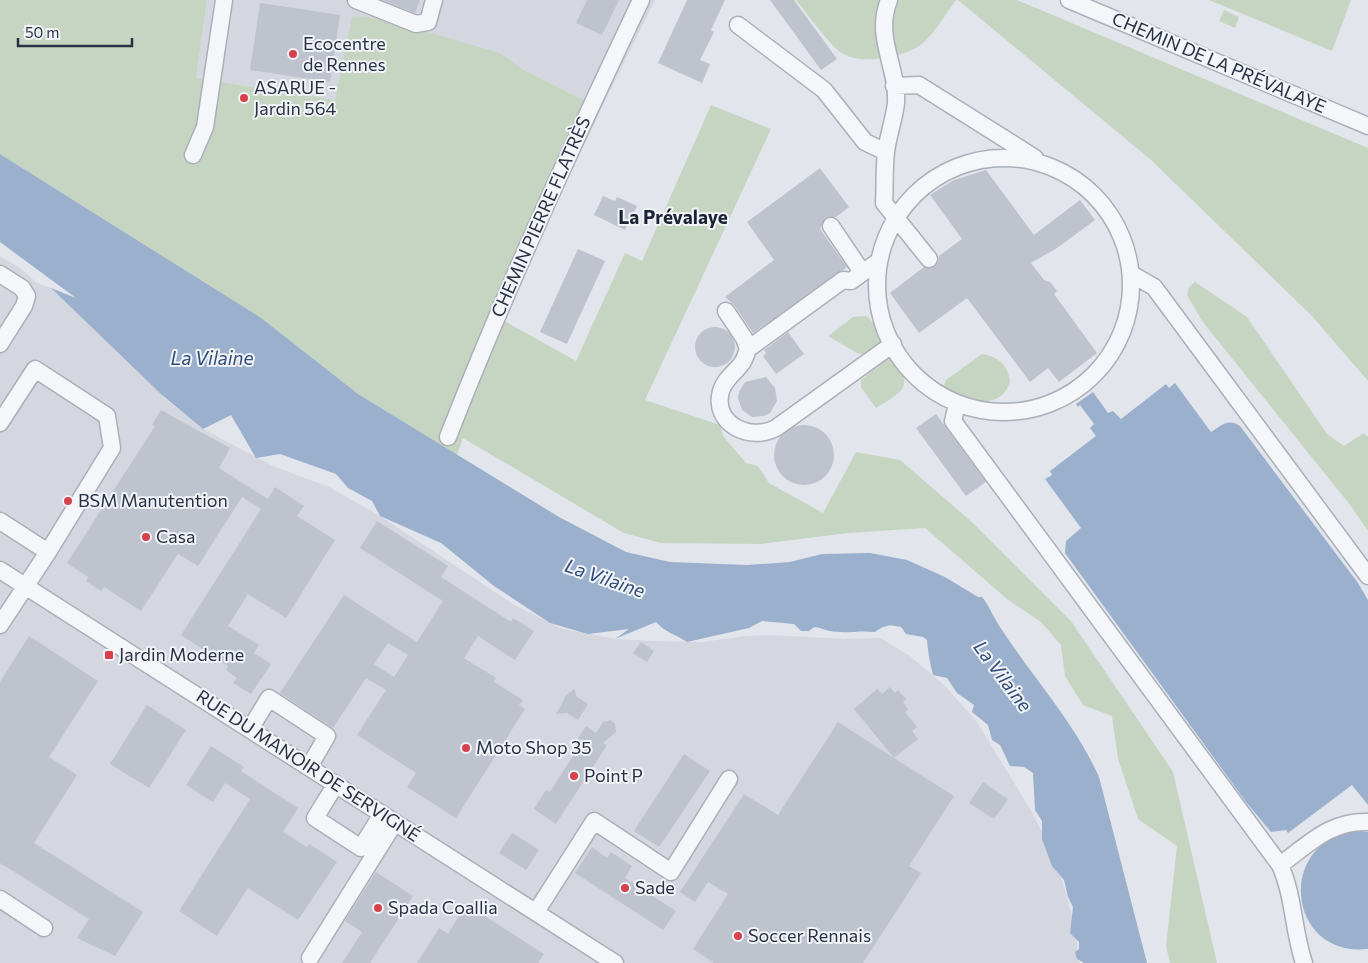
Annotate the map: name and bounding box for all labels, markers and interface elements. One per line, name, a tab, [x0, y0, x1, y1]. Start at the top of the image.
street label: CHEMIN DE LA PRÉVALAYE	[1109, 7, 1330, 117]
scale bar	[18, 15, 131, 47]
text: 50 m	[25, 23, 59, 41]
place label: Ecocentre de Rennes	[303, 32, 386, 75]
marker: Ecocentre de Rennes	[287, 48, 299, 60]
place label: ASARUE - Jardin 564	[254, 76, 337, 119]
marker: ASARUE - Jardin 564	[238, 92, 250, 104]
street label: CHEMIN PIERRE FLATRÈS	[486, 113, 594, 320]
district label: La Prévalaye	[618, 205, 728, 228]
water label: La Vilaine	[171, 346, 253, 369]
place label: BSM Manutention	[78, 489, 228, 511]
marker: BSM Manutention	[62, 495, 74, 507]
place label: Casa	[156, 525, 195, 547]
marker: Casa	[140, 531, 152, 543]
water label: La Vilaine	[562, 553, 648, 602]
water label: La Vilaine	[969, 636, 1038, 716]
place label: Jardin Moderne	[119, 643, 244, 665]
marker: Jardin Moderne	[103, 649, 115, 661]
street label: RUE DU MANOIR DE SERVIGNÉ	[192, 684, 425, 846]
place label: Moto Shop 35	[476, 736, 592, 758]
marker: Moto Shop 35	[460, 742, 472, 754]
place label: Point P	[584, 764, 643, 786]
marker: Point P	[568, 770, 580, 782]
place label: Sade	[635, 876, 675, 898]
marker: Sade	[619, 882, 631, 894]
place label: Spada Coallia	[388, 896, 498, 918]
marker: Spada Coallia	[372, 902, 384, 914]
place label: Soccer Rennais	[748, 924, 871, 946]
marker: Soccer Rennais	[732, 930, 744, 942]

